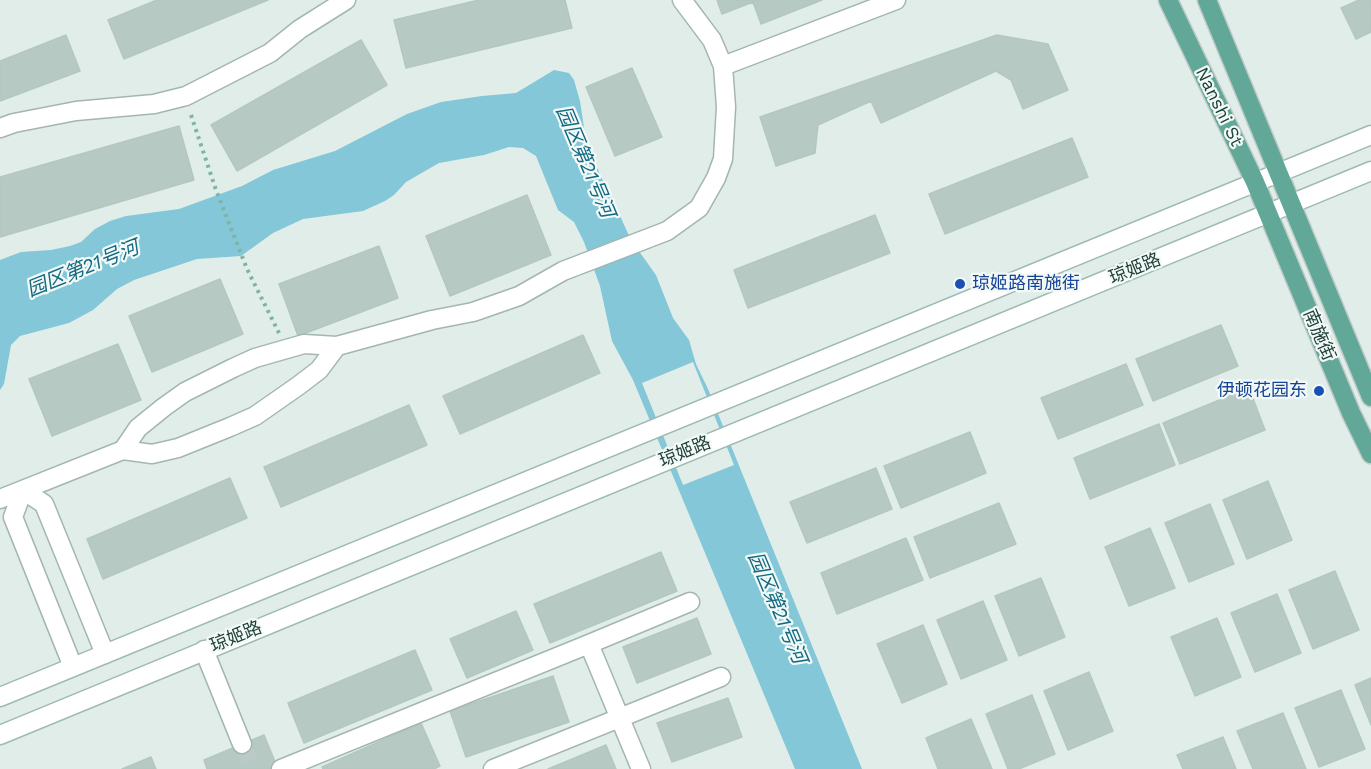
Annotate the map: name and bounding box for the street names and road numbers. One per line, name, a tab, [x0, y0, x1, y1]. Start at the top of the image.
street label: Nanshi St	[1191, 64, 1247, 150]
street label: 琼姬路	[1106, 249, 1164, 289]
street label: 南施街	[1299, 306, 1339, 364]
street label: 琼姬路	[656, 432, 714, 472]
street label: 琼姬路	[207, 617, 265, 657]

